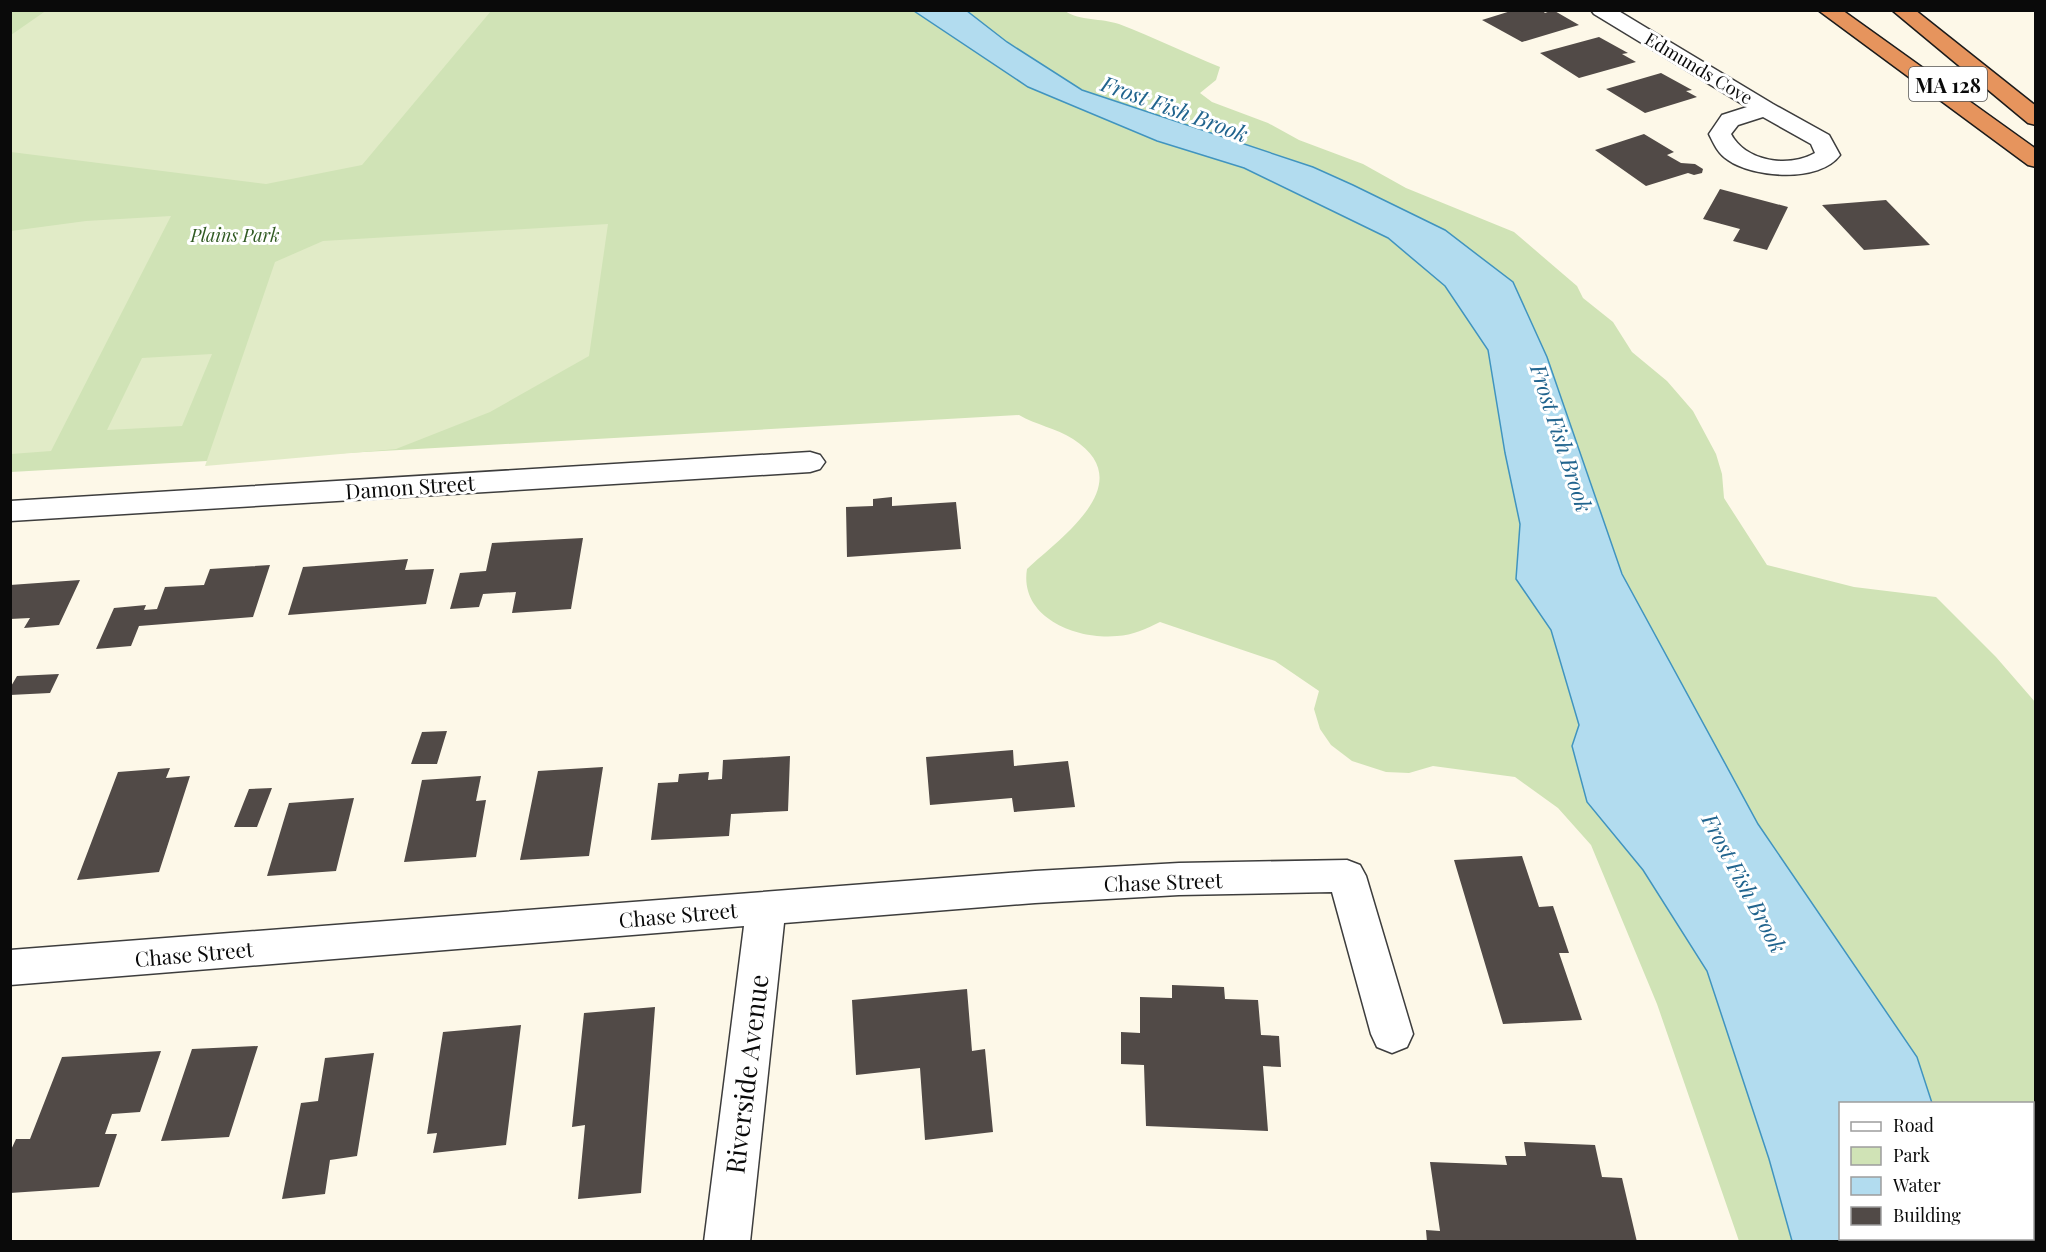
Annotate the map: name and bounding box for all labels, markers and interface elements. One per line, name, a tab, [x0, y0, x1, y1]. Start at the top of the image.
street label: Edmunds Cove	[1641, 26, 1757, 110]
water label: Frost Fish Brook	[1097, 67, 1252, 148]
road number: MA 128	[1909, 67, 1987, 101]
park label: Plains Park	[189, 223, 280, 247]
water label: Frost Fish Brook	[1524, 359, 1600, 516]
street label: Damon Street	[344, 467, 476, 504]
water label: Frost Fish Brook	[1695, 807, 1794, 958]
street label: Chase Street	[1103, 865, 1223, 897]
street label: Chase Street	[618, 895, 739, 933]
street label: Chase Street	[134, 934, 255, 972]
street label: Riverside Avenue	[716, 972, 776, 1176]
legend	[1839, 1102, 2034, 1240]
text: Road	[1893, 1113, 1934, 1137]
text: Park	[1893, 1143, 1930, 1167]
text: Water	[1892, 1173, 1941, 1197]
text: Building	[1893, 1203, 1961, 1227]

